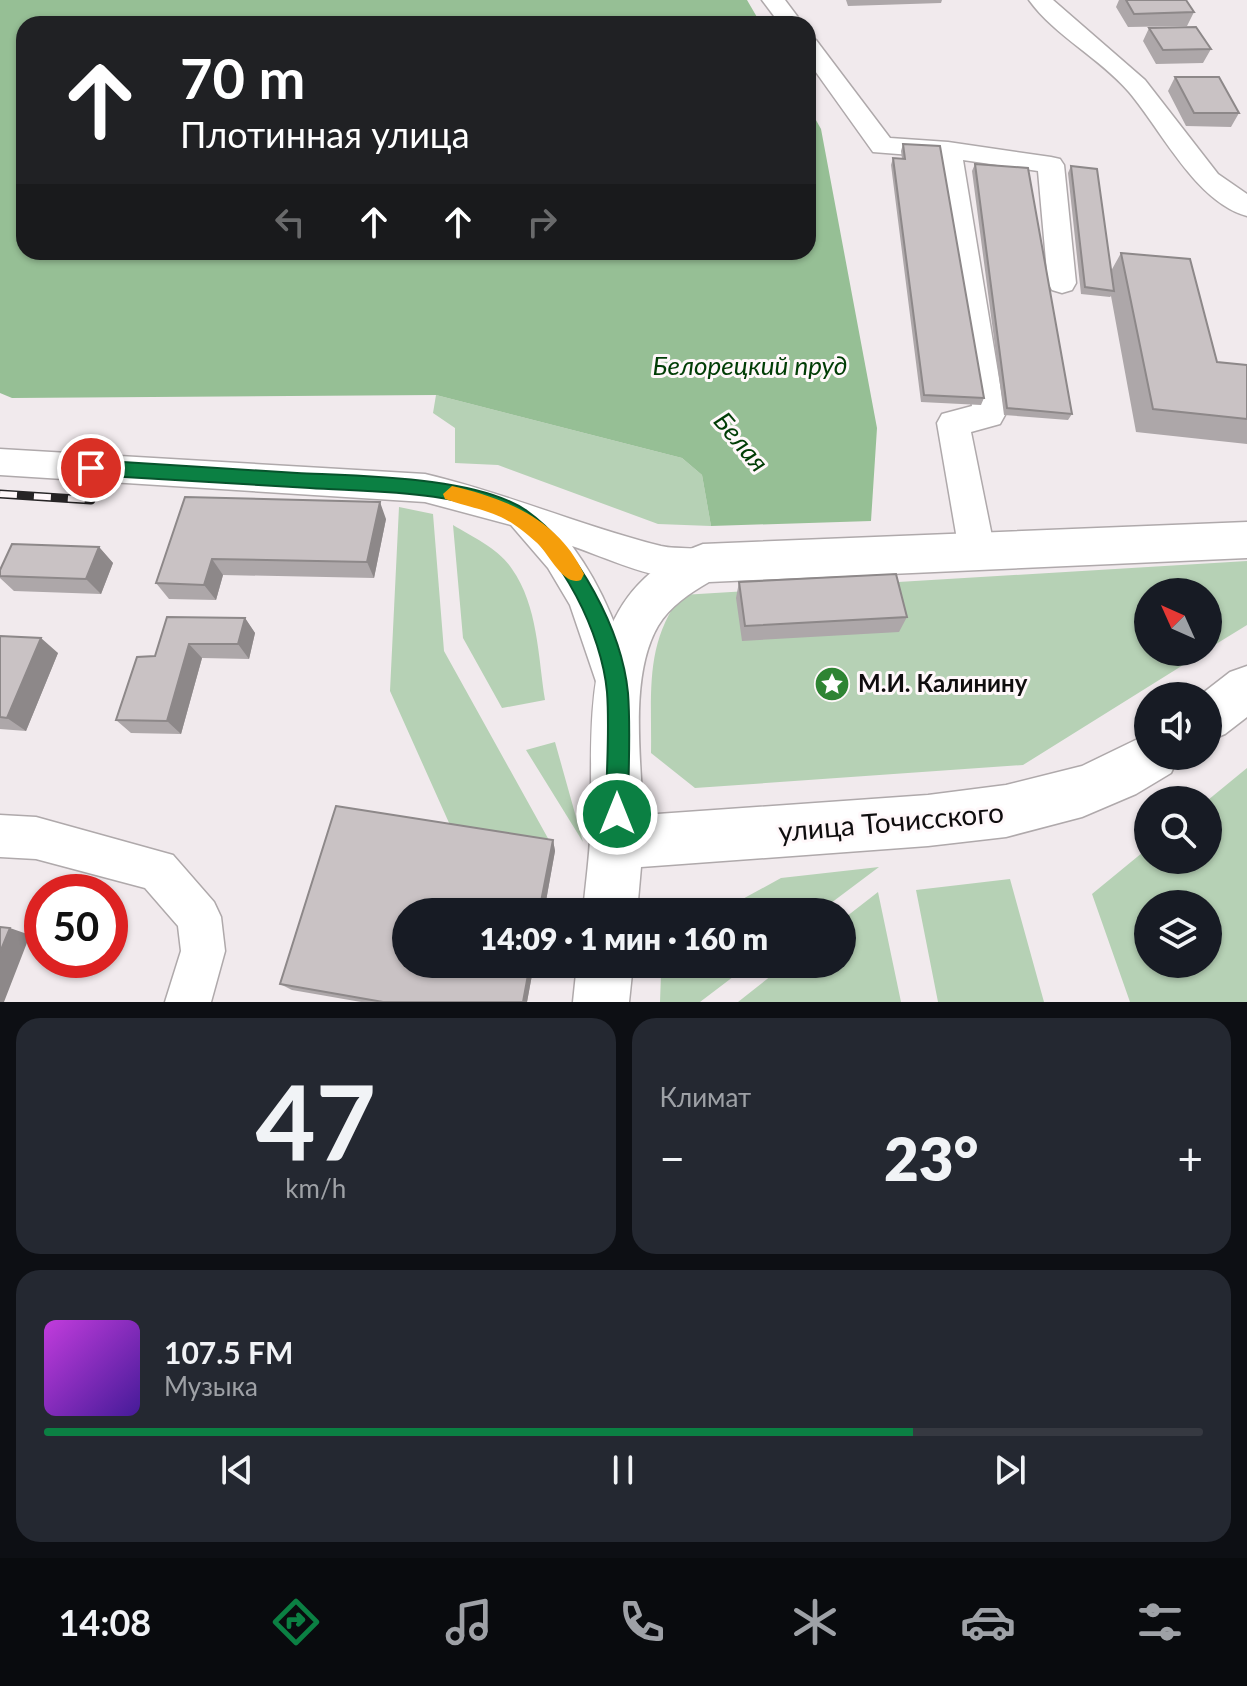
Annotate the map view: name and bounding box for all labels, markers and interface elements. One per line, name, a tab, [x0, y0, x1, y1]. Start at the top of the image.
text: 70 m	[180, 44, 305, 111]
icon: ahead	[48, 48, 152, 152]
text: Плотинная улица	[180, 112, 470, 156]
icon: left	[268, 200, 312, 244]
icon: ahead	[352, 200, 396, 244]
icon: ahead	[436, 200, 480, 244]
icon: right	[520, 200, 564, 244]
water label: Белорецкий пруд	[653, 349, 847, 381]
water label: Белая	[708, 405, 776, 478]
pin	[57, 434, 125, 502]
icon: arrive	[69, 446, 113, 490]
north arrow	[1134, 578, 1222, 666]
map controls	[1134, 578, 1222, 978]
place icon: М.И. Калинину	[813, 665, 851, 703]
place label: М.И. Калинину	[858, 668, 1028, 697]
button: sound	[1134, 682, 1222, 770]
position arrow	[575, 772, 659, 856]
button: search	[1134, 786, 1222, 874]
street label: улица Точисского	[777, 794, 1005, 848]
speed limit sign: 50	[24, 874, 128, 978]
button: layers	[1134, 890, 1222, 978]
text: 14:09 · 1 мин · 160 m	[480, 920, 768, 956]
text: 47	[255, 1057, 376, 1182]
text: Климат	[660, 1081, 751, 1113]
text: 23°	[884, 1122, 979, 1194]
text: −	[660, 1132, 685, 1184]
text: +	[1177, 1132, 1203, 1184]
text: km/h	[285, 1172, 346, 1204]
text: 107.5 FM	[164, 1334, 293, 1370]
text: Музыка	[164, 1370, 258, 1402]
icon: previous	[215, 1448, 259, 1492]
icon: pause	[601, 1448, 645, 1492]
icon: next	[988, 1448, 1032, 1492]
icon: directions	[268, 1594, 324, 1650]
icon: music	[441, 1594, 497, 1650]
icon: phone	[614, 1594, 670, 1650]
icon: climate	[787, 1594, 843, 1650]
icon: car	[960, 1594, 1016, 1650]
icon: filters	[1132, 1594, 1188, 1650]
text: 14:08	[58, 1600, 151, 1644]

